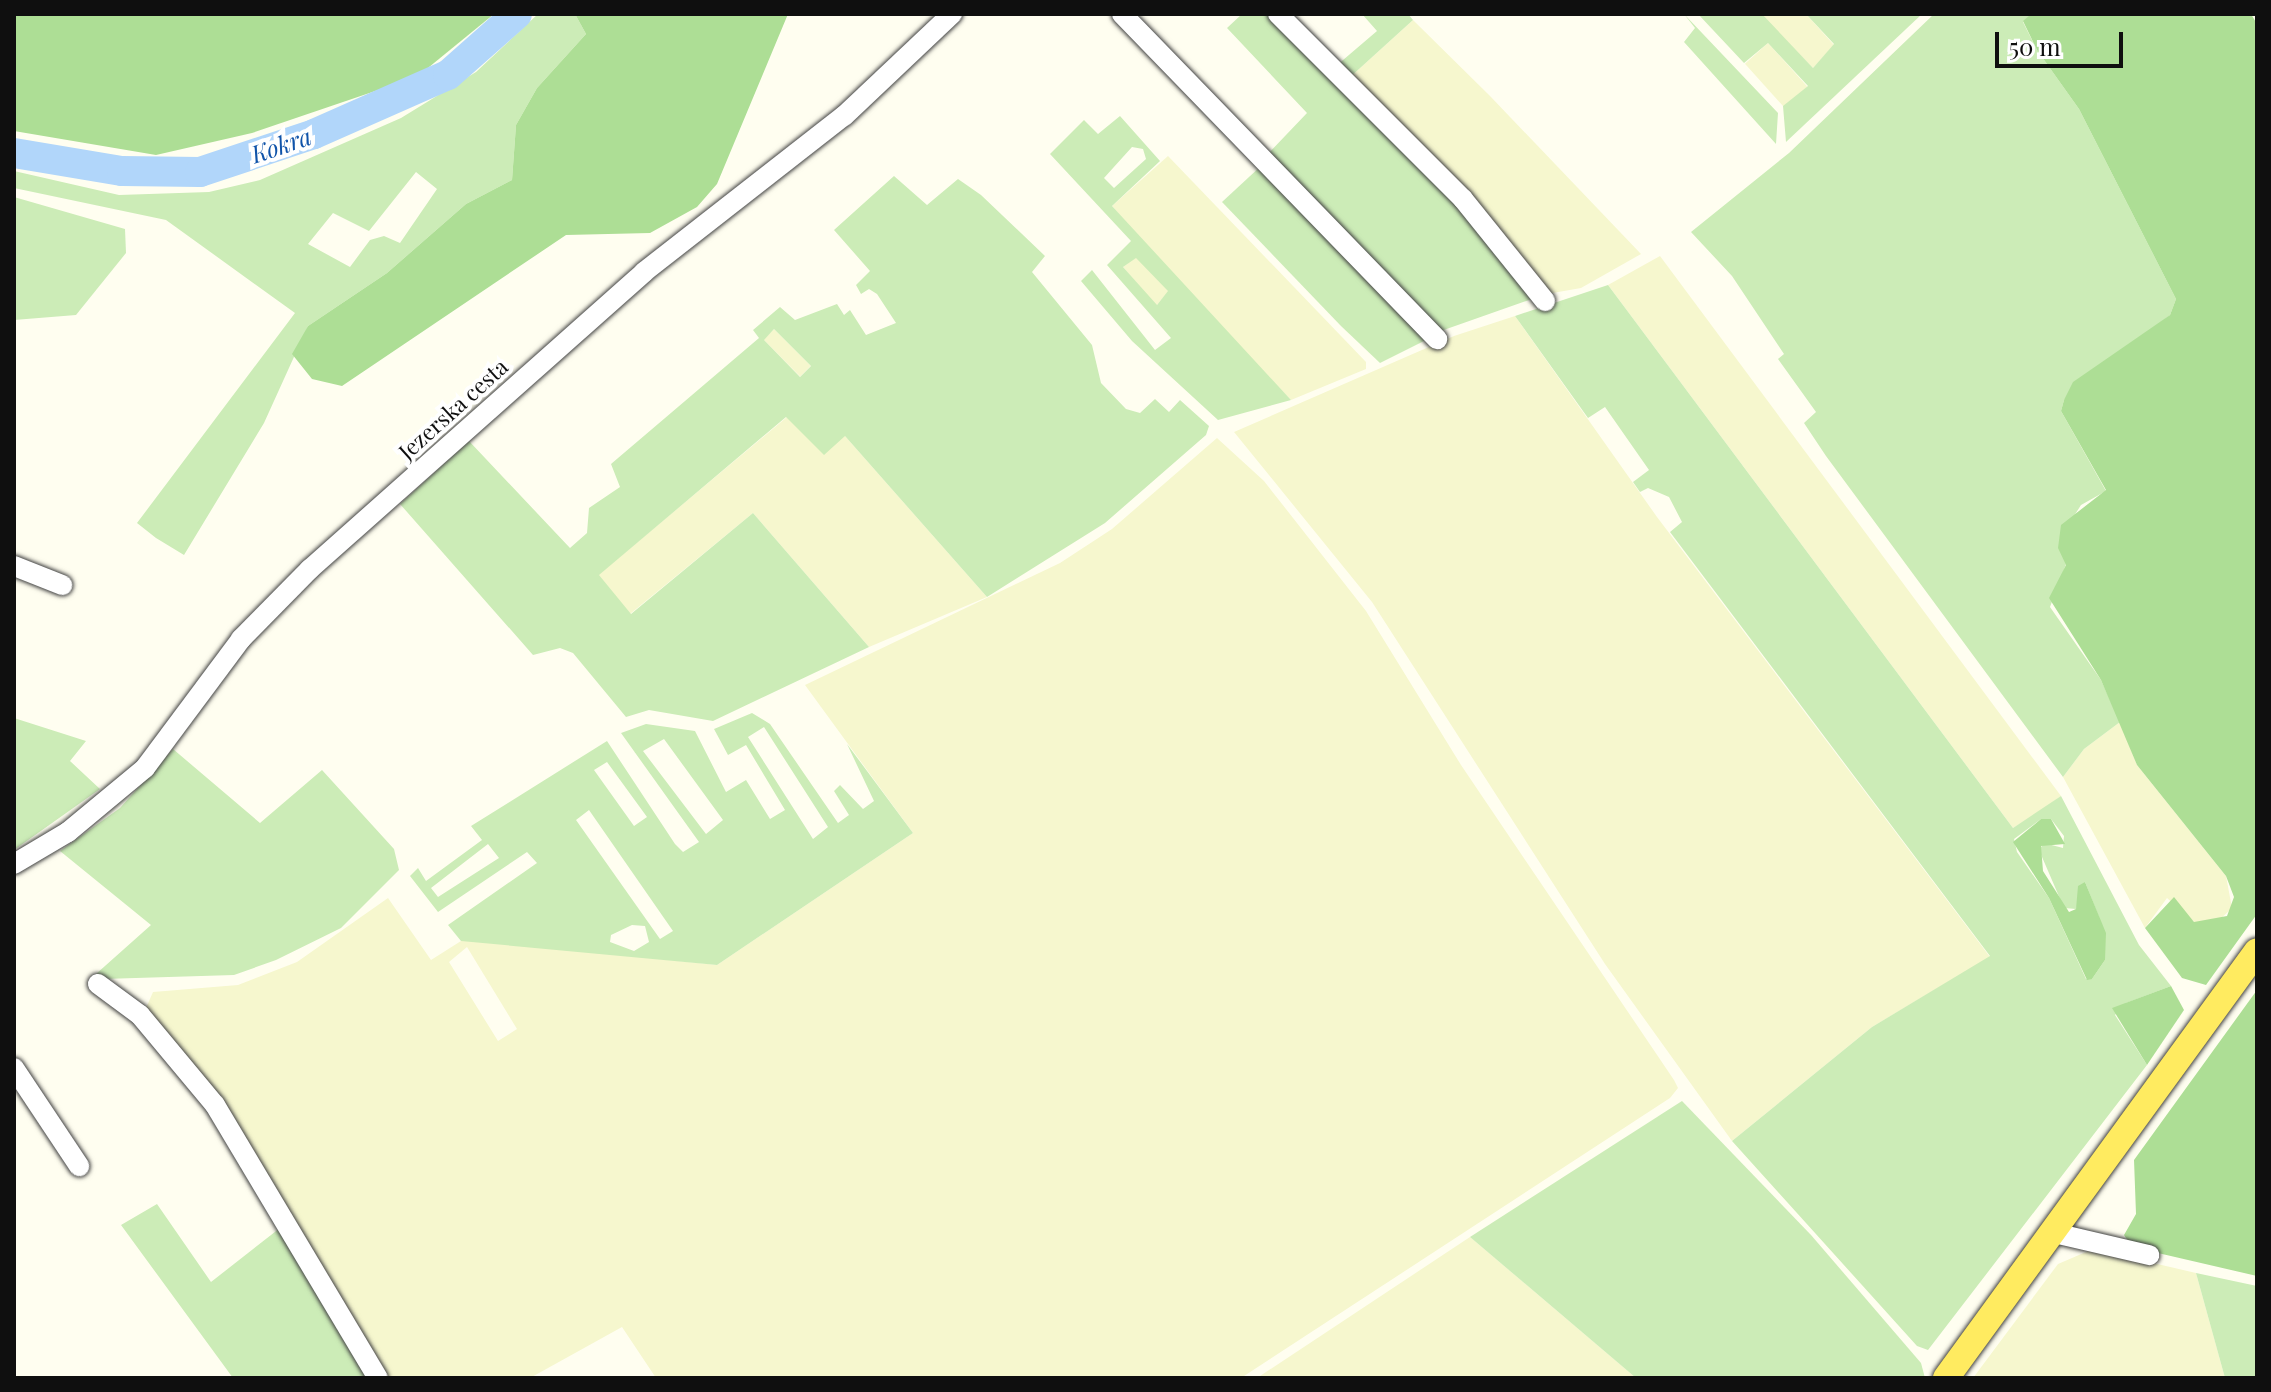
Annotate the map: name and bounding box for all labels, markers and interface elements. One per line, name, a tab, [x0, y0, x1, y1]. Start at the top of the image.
scale bar	[1999, 16, 2127, 66]
text: 50 m	[2009, 30, 2061, 62]
water label: Kokra	[247, 121, 315, 169]
street label: Jezerska cesta	[393, 353, 513, 465]

